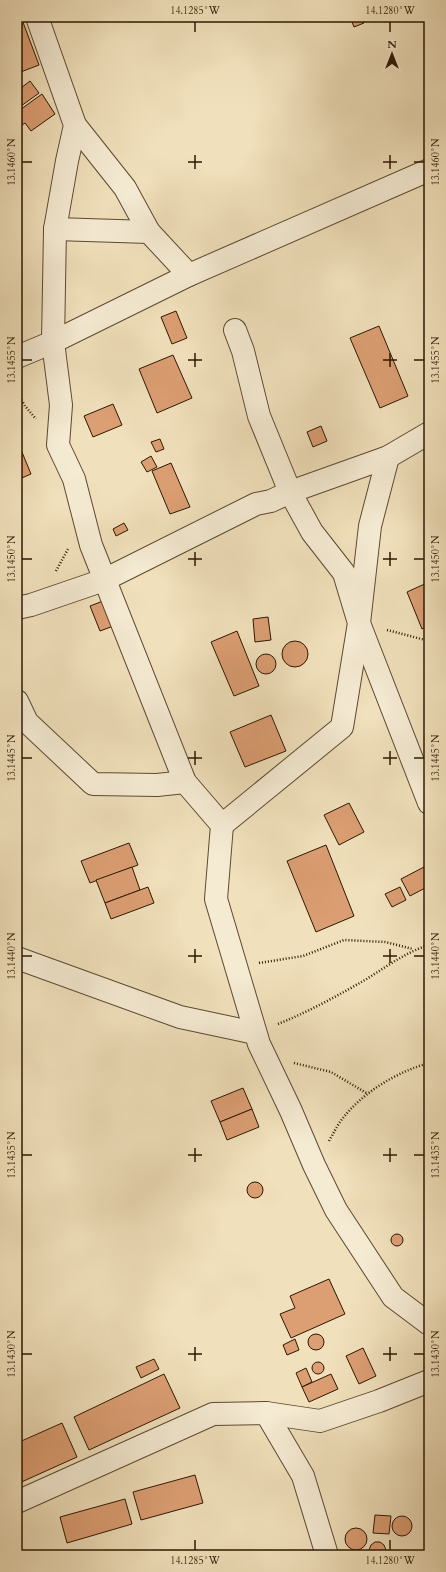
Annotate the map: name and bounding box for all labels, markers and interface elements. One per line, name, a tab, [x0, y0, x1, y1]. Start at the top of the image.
text: 14.1285°W	[170, 4, 221, 18]
text: 14.1280°W	[365, 4, 416, 18]
north arrow	[372, 34, 412, 74]
text: N	[387, 37, 397, 52]
text: 13.1460°N	[5, 138, 19, 185]
text: 13.1460°N	[429, 138, 443, 185]
text: 13.1455°N	[5, 336, 19, 383]
text: 13.1455°N	[429, 336, 443, 383]
text: 13.1450°N	[5, 535, 19, 582]
text: 13.1450°N	[429, 535, 443, 582]
text: 13.1445°N	[5, 734, 19, 781]
text: 13.1445°N	[429, 734, 443, 781]
text: 13.1440°N	[5, 932, 19, 979]
text: 13.1440°N	[429, 932, 443, 979]
text: 13.1435°N	[5, 1131, 19, 1178]
text: 13.1435°N	[429, 1131, 443, 1178]
text: 13.1430°N	[5, 1330, 19, 1377]
text: 13.1430°N	[429, 1330, 443, 1377]
text: 14.1285°W	[170, 1554, 221, 1568]
text: 14.1280°W	[365, 1554, 416, 1568]

